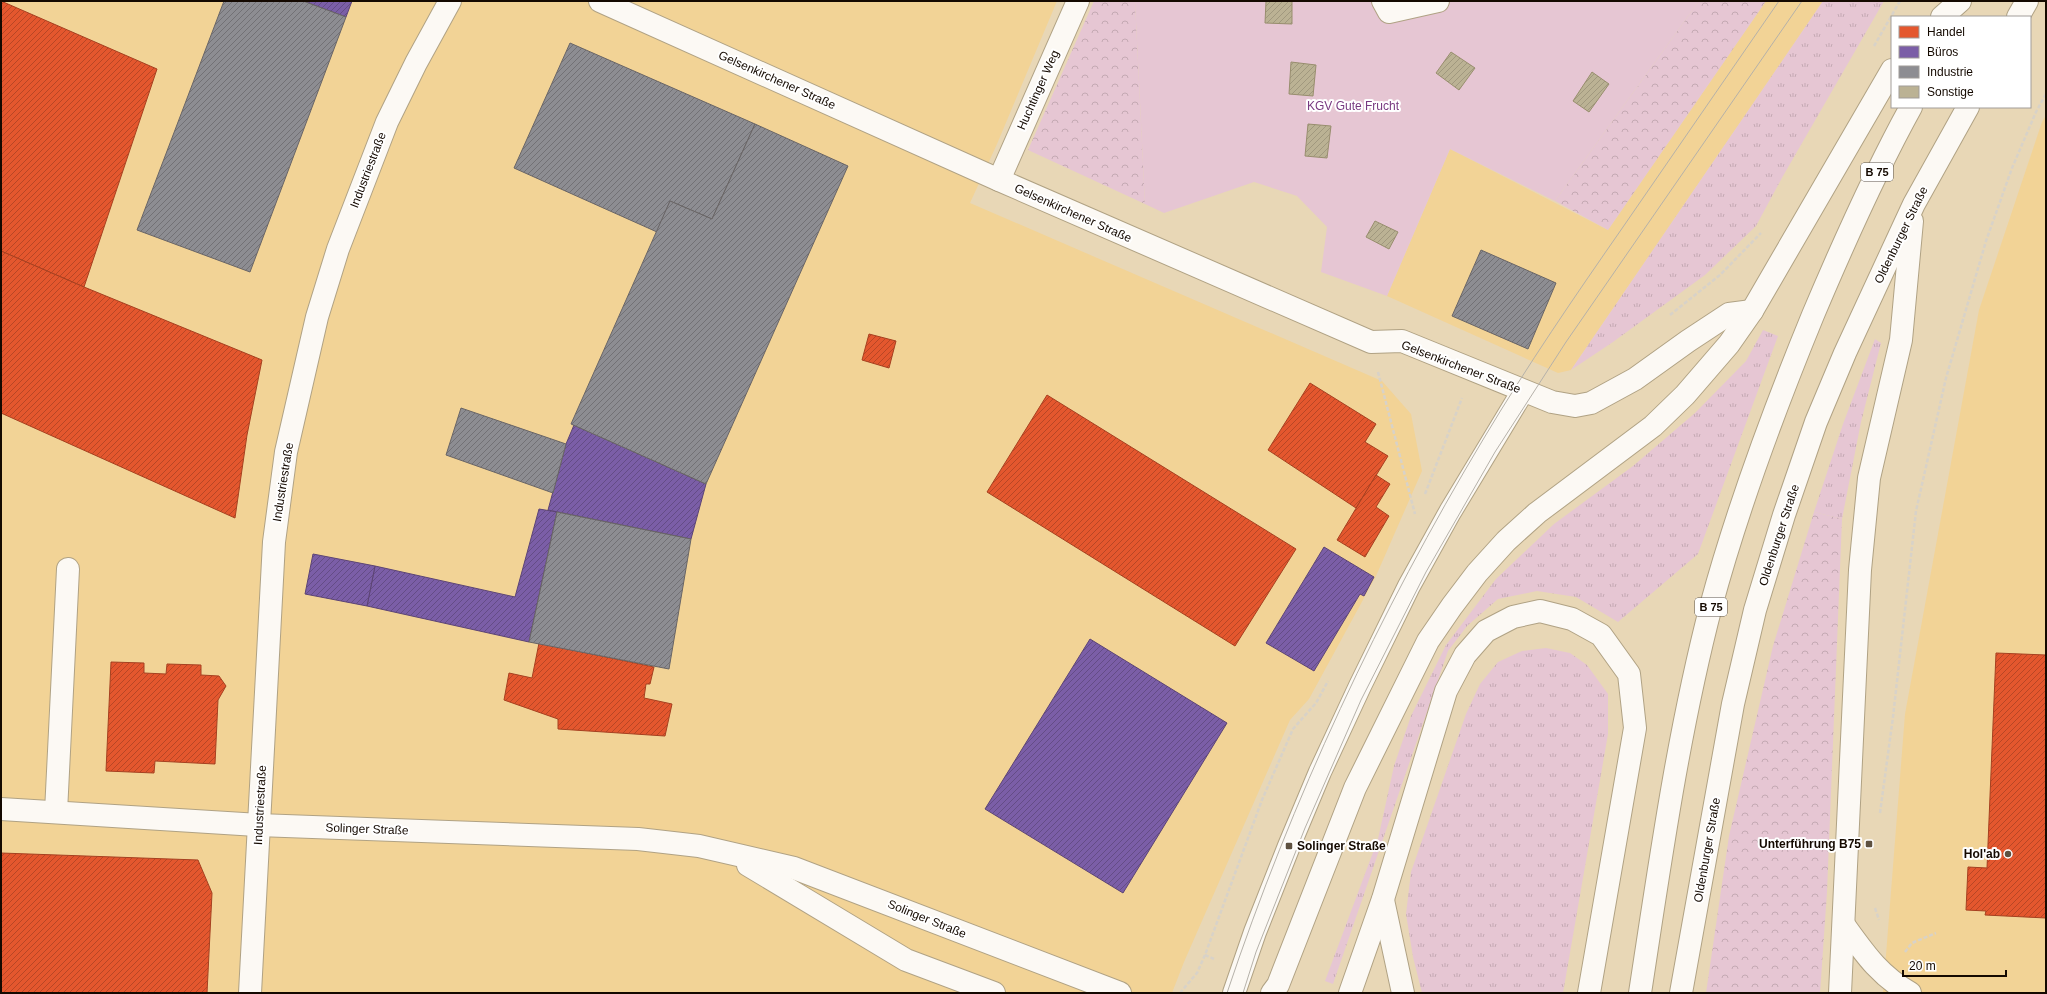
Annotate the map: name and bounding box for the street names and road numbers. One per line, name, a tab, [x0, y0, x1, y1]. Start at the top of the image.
street label: Gelsenkirchener Straße	[716, 48, 838, 112]
street label: Huchtinger Weg	[1014, 48, 1062, 132]
street label: Industriestraße	[347, 130, 389, 210]
road number: B 75	[1861, 163, 1893, 181]
street label: Gelsenkirchener Straße	[1012, 181, 1134, 245]
street label: Oldenburger Straße	[1871, 184, 1931, 286]
street label: Gelsenkirchener Straße	[1399, 338, 1523, 396]
street label: Industriestraße	[270, 441, 296, 523]
street label: Oldenburger Straße	[1756, 482, 1802, 588]
road number: B 75	[1695, 598, 1727, 616]
street label: Industriestraße	[251, 764, 269, 845]
street label: Oldenburger Straße	[1691, 796, 1723, 903]
street label: Solinger Straße	[325, 821, 409, 837]
street label: Solinger Straße	[886, 897, 969, 941]

